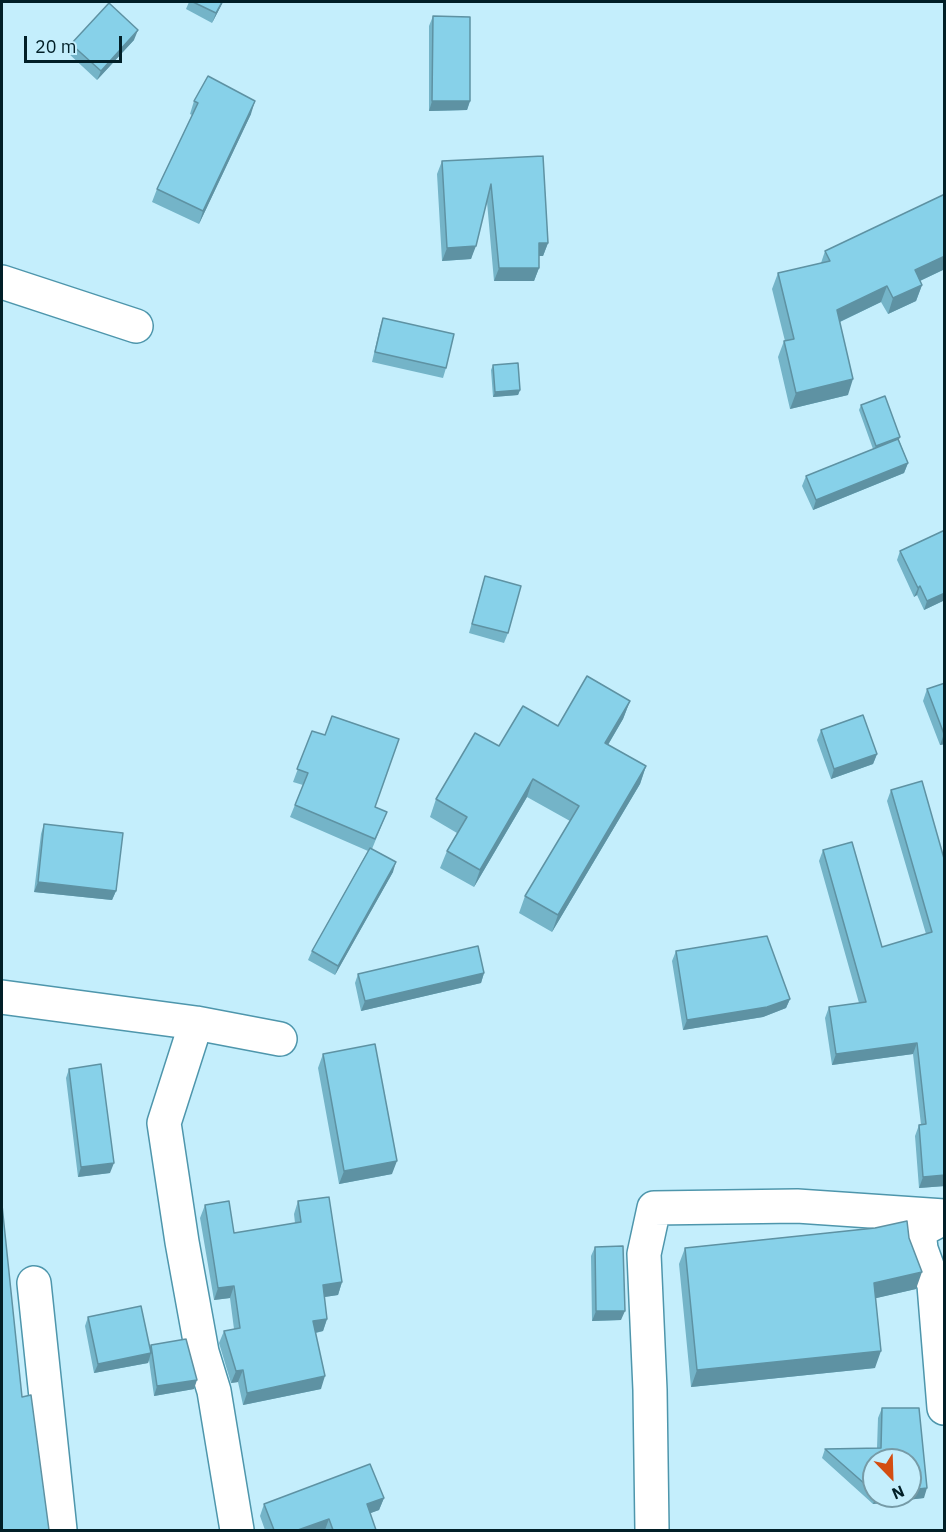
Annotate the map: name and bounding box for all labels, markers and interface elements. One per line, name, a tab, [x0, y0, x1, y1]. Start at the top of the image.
scale bar	[27, 24, 124, 62]
text: 20 m	[35, 35, 77, 58]
north arrow	[862, 1448, 922, 1508]
text: N	[889, 1481, 907, 1504]

